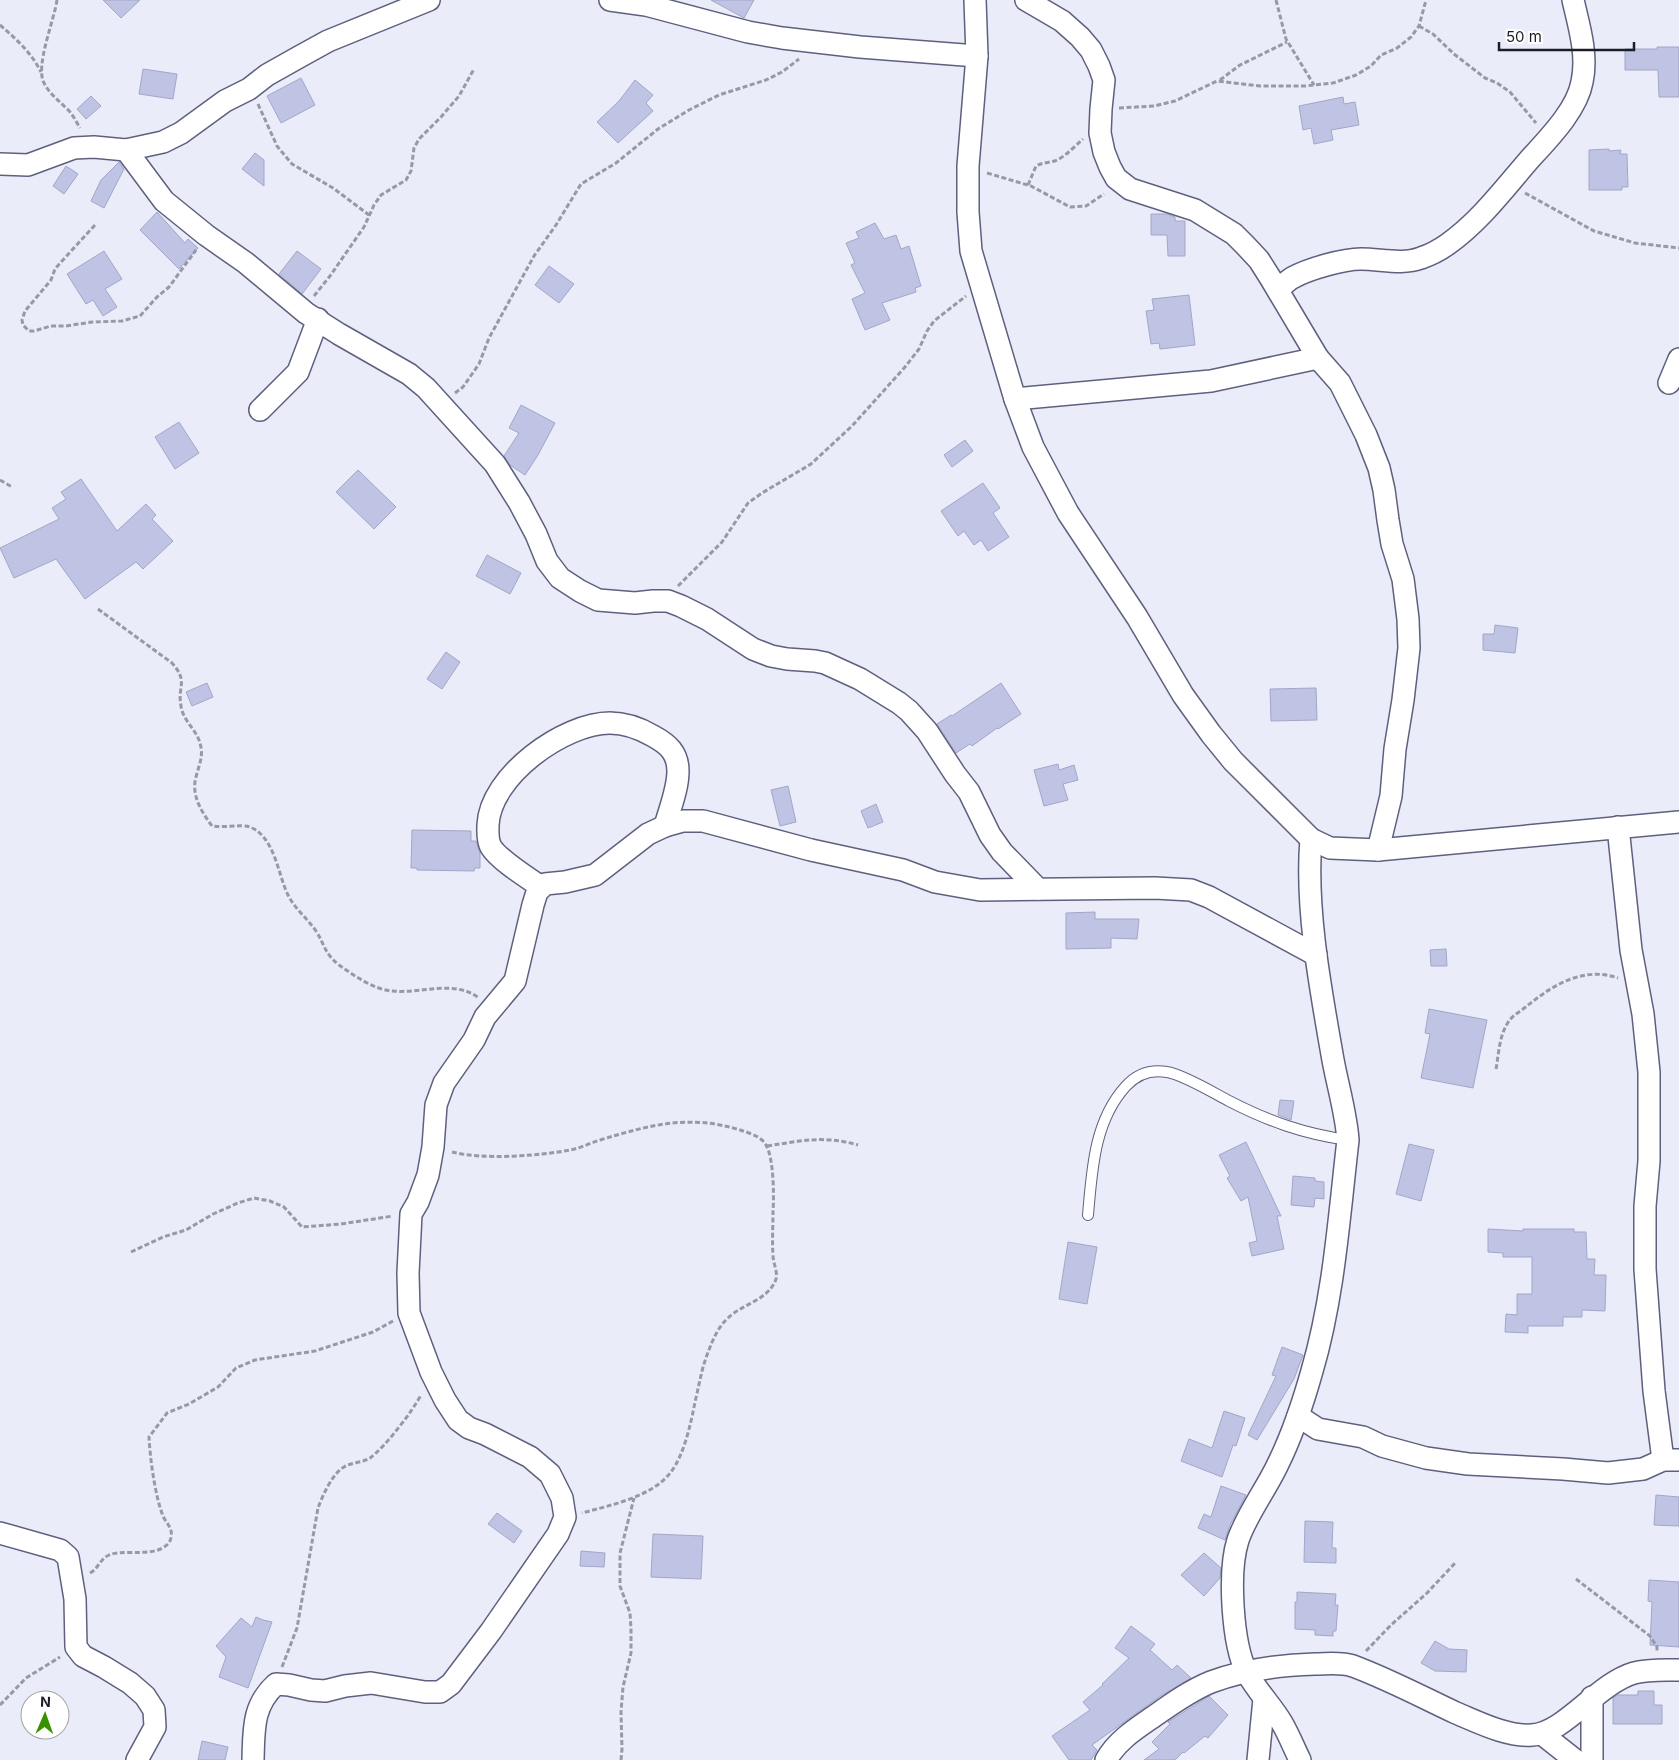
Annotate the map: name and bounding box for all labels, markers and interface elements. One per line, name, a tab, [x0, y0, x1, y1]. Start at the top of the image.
scale bar	[1499, 20, 1634, 52]
text: 50 m	[1506, 27, 1542, 46]
north arrow	[20, 1690, 70, 1740]
text: N	[40, 1693, 51, 1710]

